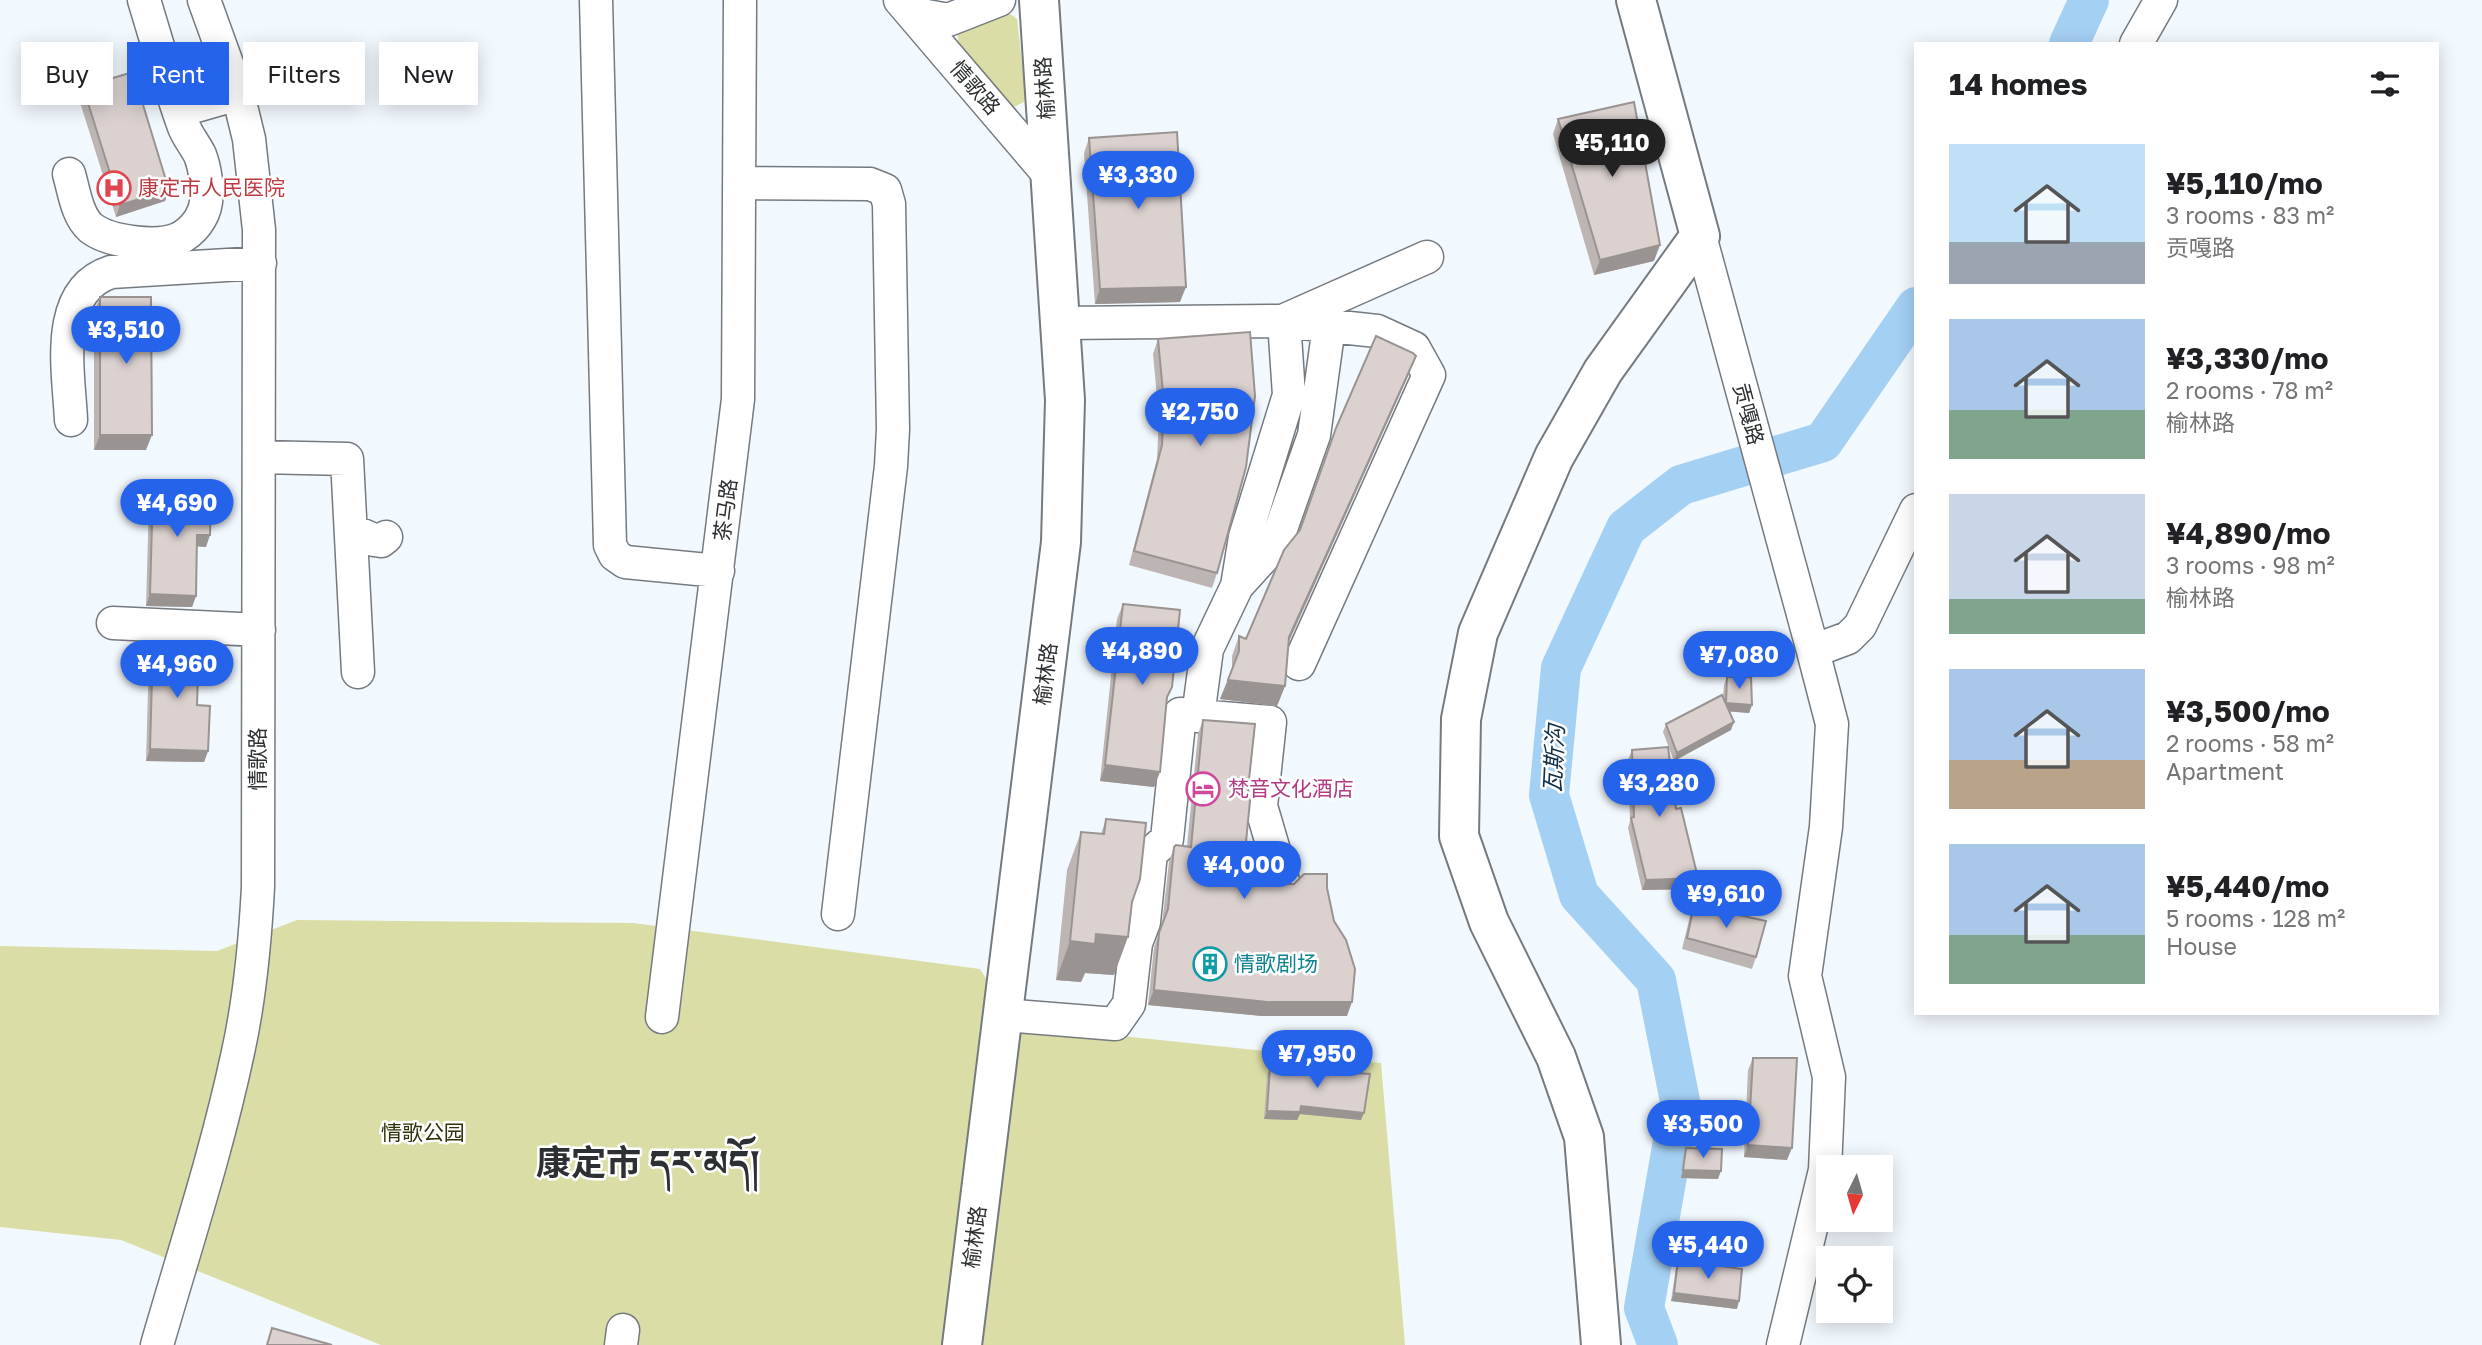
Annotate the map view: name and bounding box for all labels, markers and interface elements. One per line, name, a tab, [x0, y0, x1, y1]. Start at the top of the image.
chip: Buy	[21, 42, 113, 105]
chip: Rent	[127, 42, 229, 105]
chip: Filters	[243, 42, 365, 105]
chip: New	[379, 42, 478, 105]
street label: 情歌路	[945, 55, 1006, 120]
street label: 榆林路	[1029, 56, 1059, 120]
icon: filters	[2366, 65, 2404, 103]
text: 14 homes	[1949, 66, 2088, 102]
pin: ¥5,110	[1555, 120, 1669, 179]
text: ¥5,110	[1574, 128, 1650, 156]
pin: ¥3,330	[1081, 152, 1195, 211]
text: ¥3,330	[1098, 160, 1178, 188]
text: ¥5,110/mo	[2166, 165, 2323, 201]
hospital icon: 康定市人民医院	[95, 169, 133, 207]
icon: home	[2005, 172, 2089, 256]
place label: 康定市人民医院	[138, 174, 285, 200]
text: 3 rooms · 83 m²	[2166, 201, 2334, 229]
text: 贡嘎路	[2166, 233, 2235, 261]
pin: ¥3,510	[69, 306, 183, 366]
text: ¥3,510	[87, 315, 165, 343]
text: ¥3,330/mo	[2166, 340, 2328, 376]
icon: home	[2005, 347, 2089, 431]
text: 2 rooms · 78 m²	[2166, 376, 2333, 404]
street label: 贡嘎路	[1728, 380, 1770, 448]
pin: ¥2,750	[1143, 388, 1257, 448]
text: ¥2,750	[1161, 397, 1239, 425]
text: 榆林路	[2166, 408, 2235, 436]
street label: 茶马路	[708, 477, 742, 543]
pin: ¥4,690	[120, 480, 234, 539]
text: ¥4,690	[136, 488, 218, 516]
text: ¥4,890/mo	[2166, 515, 2331, 551]
icon: home	[2005, 522, 2089, 606]
text: 3 rooms · 98 m²	[2166, 551, 2335, 579]
text: 榆林路	[2166, 583, 2235, 611]
pin: ¥4,890	[1085, 628, 1199, 687]
pin: ¥7,080	[1682, 632, 1796, 691]
text: ¥4,890	[1101, 636, 1183, 664]
pin: ¥4,960	[120, 640, 234, 700]
text: ¥7,080	[1699, 640, 1779, 668]
street label: 榆林路	[1028, 641, 1062, 707]
text: ¥4,960	[136, 649, 218, 677]
text: ¥3,500/mo	[2166, 693, 2330, 729]
icon: home	[2005, 697, 2089, 781]
water label: 瓦斯沟	[1537, 721, 1569, 794]
street label: 情歌路	[244, 728, 270, 791]
text: 2 rooms · 58 m²	[2166, 729, 2334, 757]
text: Apartment	[2166, 757, 2284, 785]
pin: ¥3,280	[1602, 760, 1716, 819]
text: ¥3,280	[1619, 768, 1699, 796]
hotel icon: 梵音文化酒店	[1184, 770, 1222, 808]
place label: 梵音文化酒店	[1228, 775, 1354, 801]
pin: ¥4,000	[1187, 842, 1301, 901]
text: ¥4,000	[1203, 850, 1285, 878]
text: ¥5,440/mo	[2166, 868, 2329, 904]
pin: ¥9,610	[1669, 870, 1783, 930]
icon: home	[2005, 872, 2089, 956]
text: ¥9,610	[1687, 879, 1765, 907]
text: 5 rooms · 128 m²	[2166, 904, 2345, 932]
text: House	[2166, 932, 2237, 960]
building icon: 情歌剧场	[1191, 945, 1229, 983]
place label: 情歌剧场	[1234, 950, 1318, 976]
pin: ¥7,950	[1260, 1030, 1374, 1090]
text: ¥7,950	[1278, 1039, 1356, 1067]
pin: ¥3,500	[1646, 1100, 1760, 1160]
text: ¥3,500	[1663, 1109, 1743, 1137]
park label: 情歌公园	[381, 1119, 465, 1145]
district label: 康定市 དར་མདོ།	[536, 1135, 760, 1193]
north arrow	[1816, 1155, 1894, 1232]
map controls	[1816, 1155, 1893, 1323]
street label: 榆林路	[957, 1204, 991, 1270]
pin: ¥5,440	[1651, 1222, 1765, 1281]
text: ¥5,440	[1668, 1230, 1748, 1258]
button: locate	[1816, 1246, 1893, 1323]

